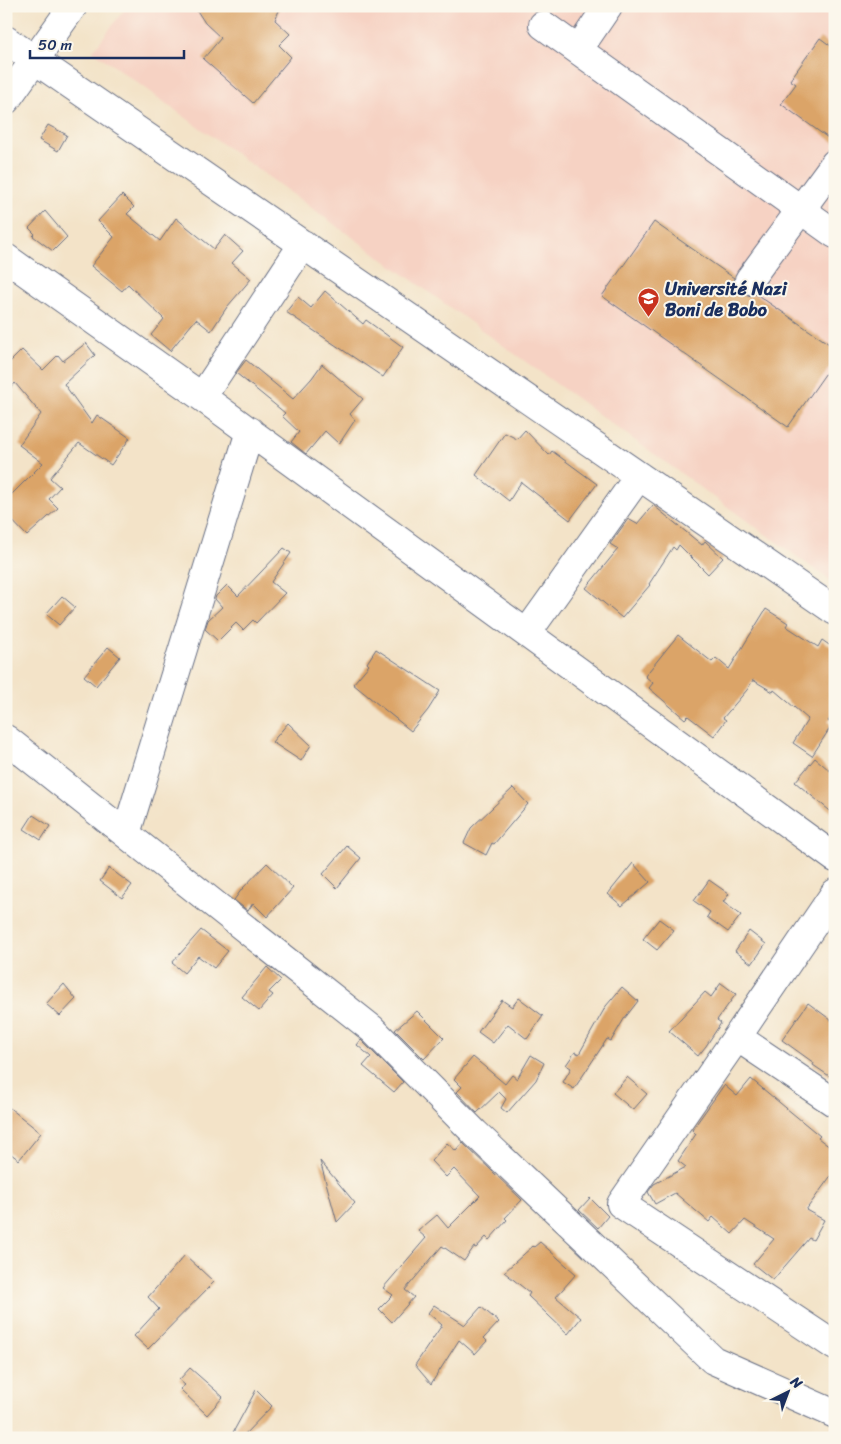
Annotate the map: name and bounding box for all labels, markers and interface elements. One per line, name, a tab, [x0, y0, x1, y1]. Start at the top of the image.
scale bar	[30, 28, 184, 60]
text: 50 m	[38, 32, 73, 58]
place label: Université Nazi Boni de Bobo	[665, 273, 788, 326]
school or university icon: Université Nazi Boni de Bobo	[637, 287, 661, 318]
north arrow	[764, 1366, 814, 1416]
text: N	[784, 1370, 809, 1395]

